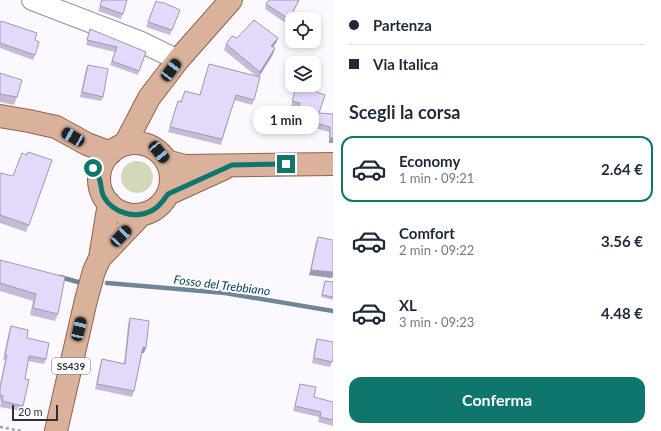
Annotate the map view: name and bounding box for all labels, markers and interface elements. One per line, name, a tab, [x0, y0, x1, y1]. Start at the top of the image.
map controls	[285, 12, 321, 92]
button: locate	[285, 12, 321, 48]
text: Partenza	[373, 16, 432, 34]
text: Via Italica	[373, 55, 438, 73]
button: layers	[285, 56, 321, 92]
car	[159, 57, 183, 83]
text: Scegli la corsa	[349, 101, 460, 123]
callout: 1 min	[253, 106, 319, 134]
text: 1 min	[270, 112, 302, 128]
car	[60, 126, 86, 148]
car	[147, 139, 171, 165]
icon: car	[351, 151, 387, 187]
text: Economy	[399, 152, 460, 170]
route end	[277, 155, 295, 173]
route start	[84, 159, 102, 177]
text: 2.64 €	[601, 160, 643, 178]
text: 1 min · 09:21	[399, 170, 474, 186]
car	[108, 223, 134, 249]
icon: car	[351, 223, 387, 259]
text: Comfort	[399, 224, 455, 242]
text: 3.56 €	[601, 232, 643, 250]
text: 2 min · 09:22	[399, 242, 474, 258]
water label: Fosso del Trebbiano	[173, 272, 271, 298]
icon: car	[351, 295, 387, 331]
text: XL	[399, 296, 417, 314]
text: 4.48 €	[601, 304, 643, 322]
text: 3 min · 09:23	[399, 314, 474, 330]
car	[70, 316, 88, 342]
road number: SS439	[52, 358, 90, 374]
button: Conferma	[349, 377, 645, 423]
scale bar	[12, 403, 58, 422]
text: 20 m	[18, 405, 43, 418]

